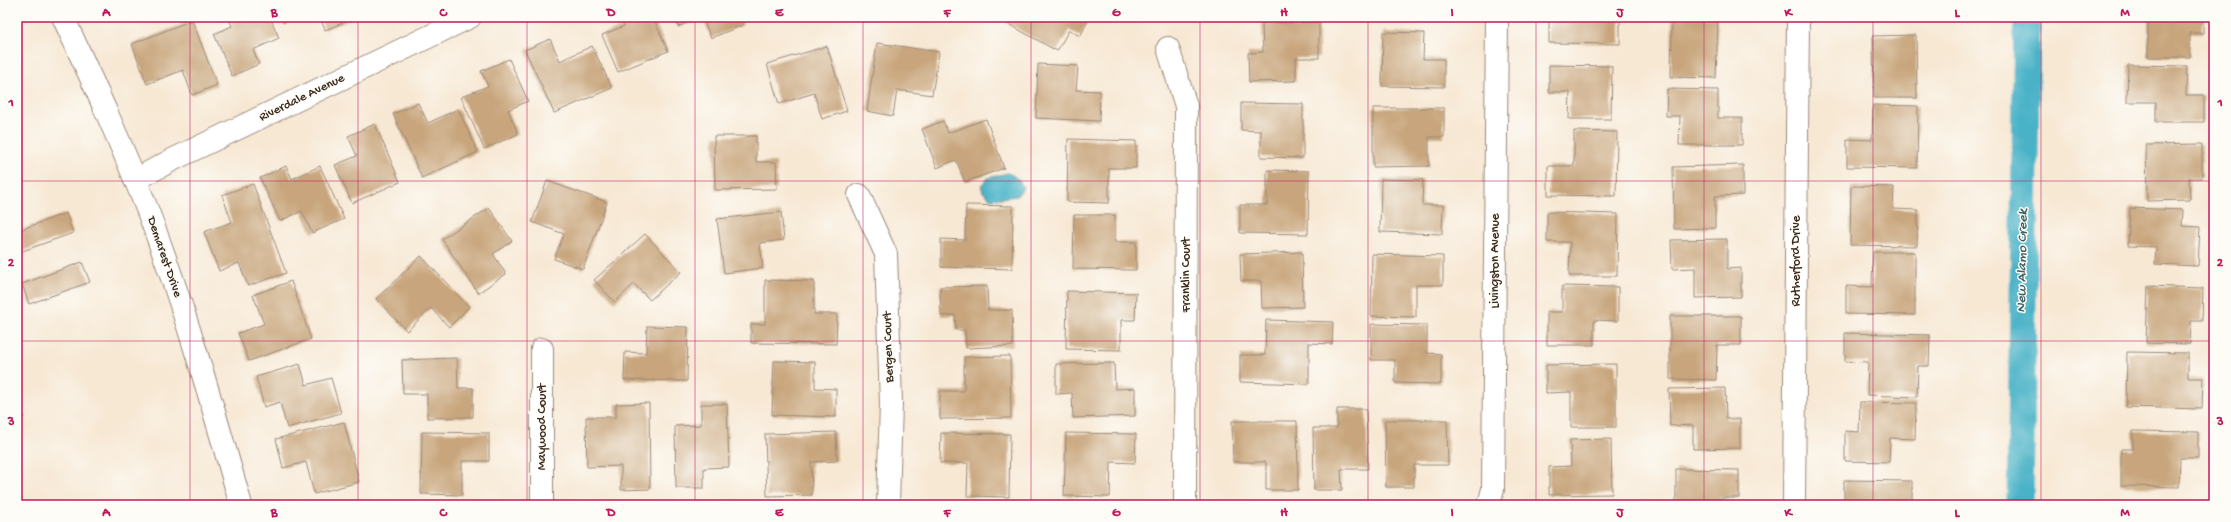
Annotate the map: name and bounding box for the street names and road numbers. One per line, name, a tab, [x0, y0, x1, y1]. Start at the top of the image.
street label: Riverdale Avenue	[257, 71, 347, 125]
street label: Livingston Avenue	[1488, 213, 1503, 308]
street label: Demarest Drive	[143, 214, 185, 300]
street label: Rutherford Drive	[1789, 215, 1804, 306]
street label: Franklin Court	[1179, 236, 1194, 314]
street label: Bergen Court	[880, 310, 898, 384]
street label: Maywood Court	[535, 382, 550, 470]

